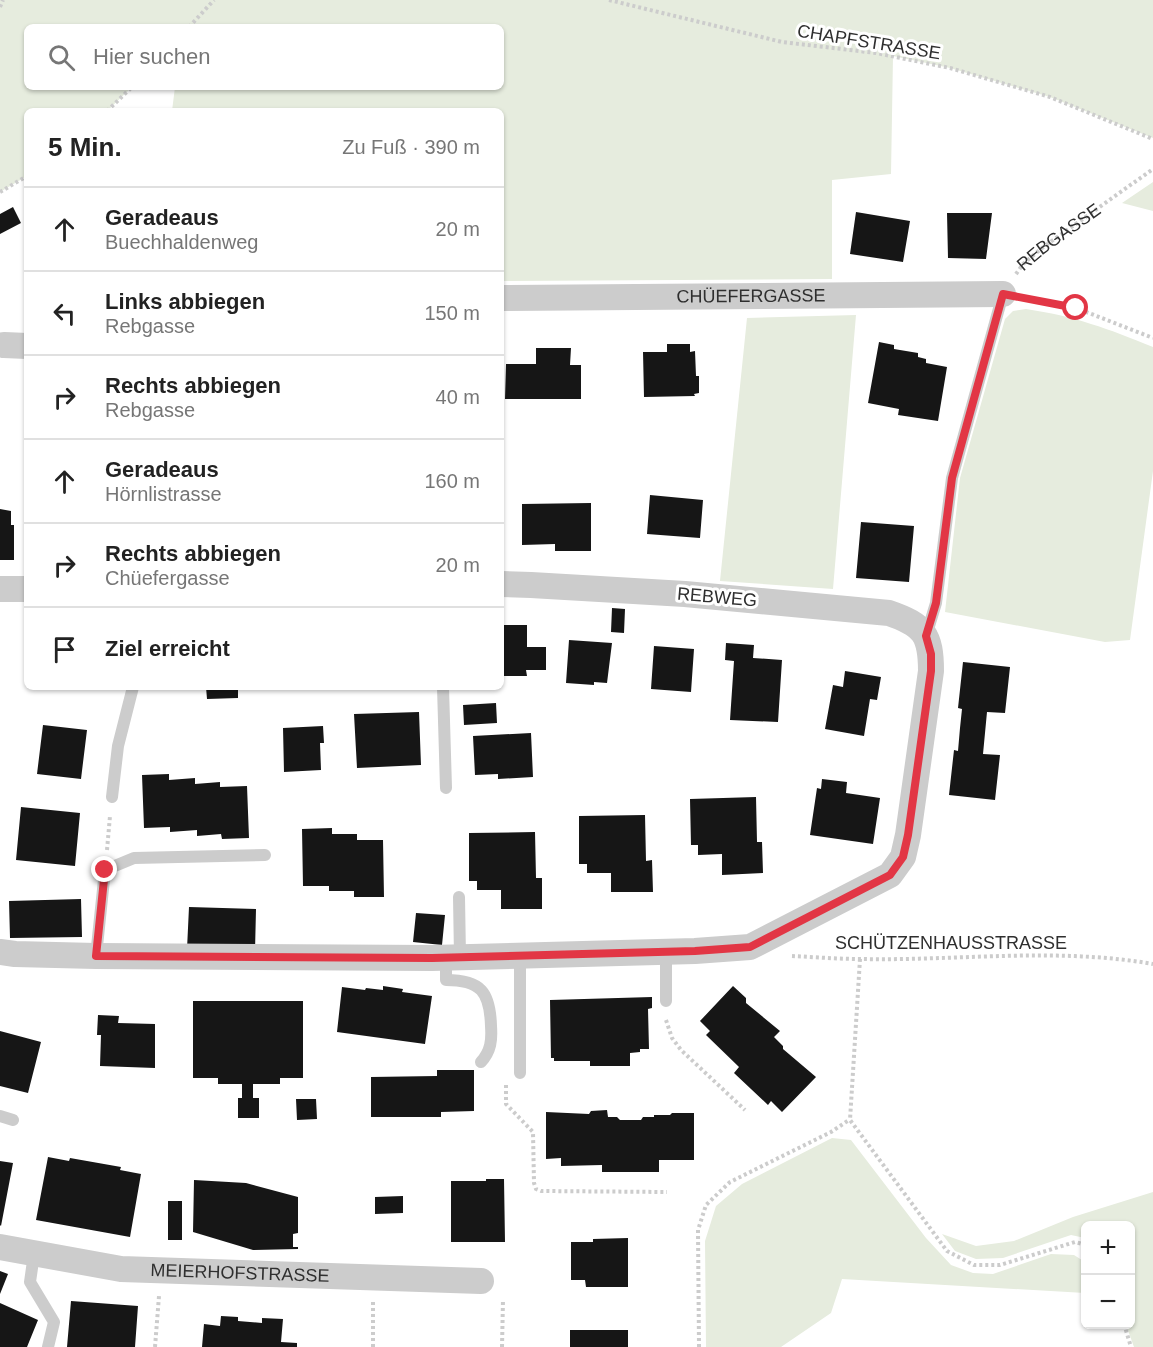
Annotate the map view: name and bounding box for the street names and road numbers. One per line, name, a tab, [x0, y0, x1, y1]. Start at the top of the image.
street label: CHAPFSTRASSE	[796, 21, 942, 63]
street label: REBGASSE	[1013, 200, 1104, 275]
street label: CHÜEFERGASSE	[676, 285, 826, 307]
street label: REBWEG	[676, 584, 758, 610]
street label: SCHÜTZENHAUSSTRASSE	[835, 933, 1067, 953]
street label: MEIERHOFSTRASSE	[150, 1260, 330, 1286]

